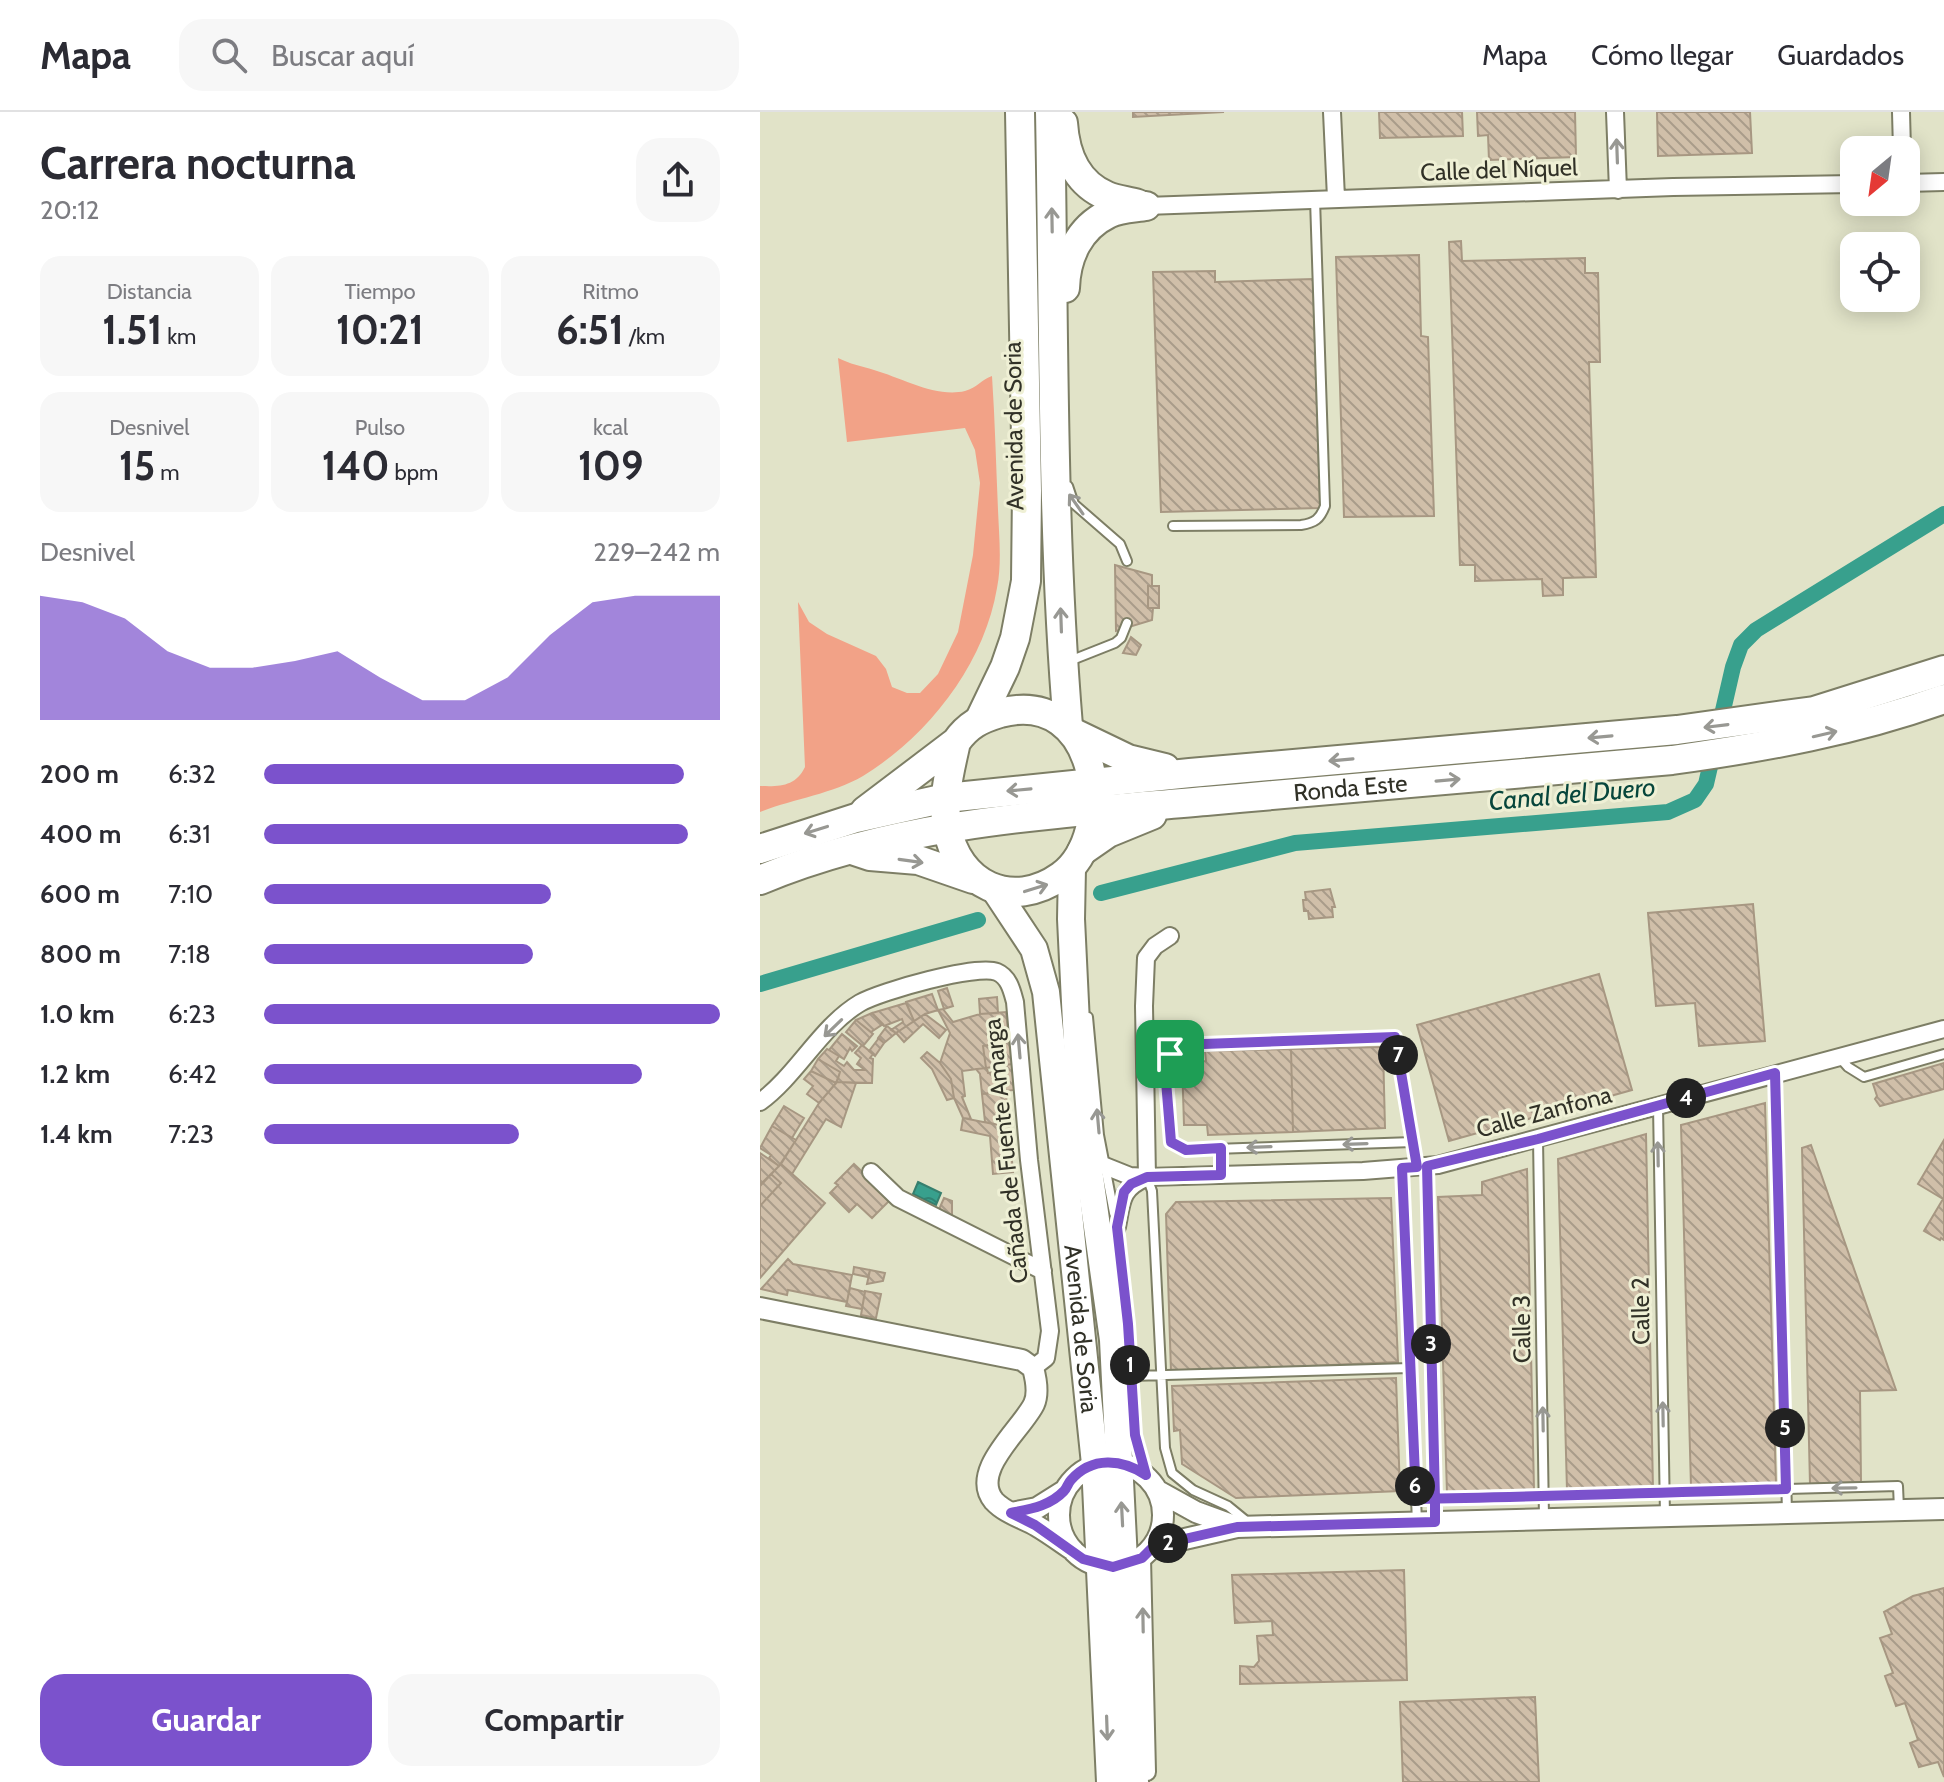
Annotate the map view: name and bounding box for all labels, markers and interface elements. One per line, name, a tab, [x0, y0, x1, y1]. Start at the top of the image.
search box	[179, 19, 739, 91]
text: Mapa	[40, 32, 131, 79]
icon: search	[207, 33, 251, 77]
text: Buscar aquí	[271, 37, 414, 74]
text: Mapa	[1482, 38, 1547, 72]
text: Cómo llegar	[1591, 38, 1733, 72]
text: Guardados	[1777, 38, 1904, 72]
north arrow	[1840, 136, 1920, 216]
map controls	[1840, 136, 1920, 312]
text: Carrera nocturna	[40, 137, 356, 190]
button: share	[636, 138, 720, 222]
one-way arrow	[1609, 138, 1624, 165]
street label: Calle del Níquel	[1420, 152, 1579, 187]
text: 20:12	[40, 194, 99, 226]
one-way arrow	[1044, 207, 1060, 234]
button: locate	[1840, 232, 1920, 312]
text: Distancia	[107, 278, 192, 305]
text: Tiempo	[344, 278, 416, 305]
text: Ritmo	[582, 278, 639, 305]
text: 1.51	[102, 305, 162, 354]
text: 10:21	[336, 305, 424, 354]
text: 6:51	[556, 305, 624, 354]
text: km	[162, 323, 196, 350]
text: /km	[624, 323, 665, 350]
street label: Avenida de Soria	[998, 341, 1029, 511]
text: Desnivel	[109, 414, 189, 441]
text: Pulso	[355, 414, 405, 441]
text: kcal	[593, 414, 628, 441]
text: 15	[119, 441, 155, 490]
text: 140	[322, 441, 390, 490]
text: 109	[578, 441, 643, 490]
text: m	[155, 459, 180, 486]
text: bpm	[390, 459, 438, 486]
one-way arrow	[1068, 494, 1085, 515]
text: Desnivel	[40, 536, 135, 568]
text: 229–242 m	[593, 536, 720, 568]
one-way arrow	[1053, 607, 1068, 634]
one-way arrow	[1704, 718, 1730, 733]
one-way arrow	[1812, 726, 1837, 741]
one-way arrow	[1587, 729, 1613, 744]
one-way arrow	[1328, 753, 1355, 768]
text: 200 m	[40, 758, 119, 790]
text: 6:32	[168, 758, 216, 790]
street label: Ronda Este	[1292, 768, 1409, 807]
water label: Canal del Duero	[1487, 771, 1657, 817]
one-way arrow	[1434, 772, 1461, 787]
one-way arrow	[1006, 783, 1033, 798]
text: 400 m	[40, 818, 121, 850]
text: 6:31	[168, 818, 211, 850]
one-way arrow	[804, 823, 829, 838]
one-way arrow	[897, 854, 923, 869]
text: 600 m	[40, 878, 120, 910]
text: 7:10	[168, 878, 213, 910]
one-way arrow	[1023, 880, 1048, 894]
text: 800 m	[40, 938, 121, 970]
text: 7:18	[168, 938, 211, 970]
text: 1.0 km	[40, 998, 115, 1030]
text: 6:23	[168, 998, 216, 1030]
street label: Cañada de Fuente Amarga	[977, 1017, 1034, 1285]
one-way arrow	[824, 1018, 843, 1037]
pin	[1136, 1020, 1204, 1088]
icon: arrive	[1148, 1032, 1192, 1076]
one-way arrow	[1011, 1033, 1026, 1060]
pin: 7	[1378, 1035, 1418, 1075]
text: 7	[1392, 1041, 1404, 1068]
text: 1.2 km	[40, 1058, 110, 1090]
text: 6:42	[168, 1058, 217, 1090]
pin: 4	[1666, 1078, 1706, 1118]
street label: Calle Zanfona	[1473, 1079, 1615, 1143]
text: 4	[1679, 1084, 1693, 1111]
one-way arrow	[1090, 1109, 1105, 1135]
text: 1.4 km	[40, 1118, 113, 1150]
text: 7:23	[168, 1118, 214, 1150]
one-way arrow	[1342, 1136, 1369, 1151]
one-way arrow	[1246, 1140, 1273, 1155]
one-way arrow	[1651, 1141, 1666, 1168]
street label: Avenida de Soria	[1058, 1243, 1105, 1415]
street label: Calle 2	[1625, 1277, 1656, 1345]
street label: Calle 3	[1506, 1295, 1537, 1363]
pin: 3	[1411, 1324, 1451, 1364]
text: 3	[1425, 1330, 1437, 1357]
pin: 1	[1110, 1345, 1150, 1385]
text: 1	[1126, 1351, 1134, 1378]
one-way arrow	[1655, 1401, 1671, 1428]
one-way arrow	[1535, 1406, 1551, 1433]
pin: 5	[1765, 1408, 1805, 1448]
text: 5	[1779, 1414, 1791, 1441]
pin: 6	[1395, 1466, 1435, 1506]
text: 6	[1409, 1472, 1421, 1499]
one-way arrow	[1831, 1480, 1858, 1495]
one-way arrow	[1114, 1501, 1129, 1528]
pin: 2	[1148, 1523, 1188, 1563]
text: 2	[1162, 1529, 1174, 1556]
one-way arrow	[1135, 1607, 1150, 1634]
button: Guardar	[40, 1674, 372, 1766]
button: Compartir	[388, 1674, 720, 1766]
one-way arrow	[1100, 1714, 1115, 1741]

